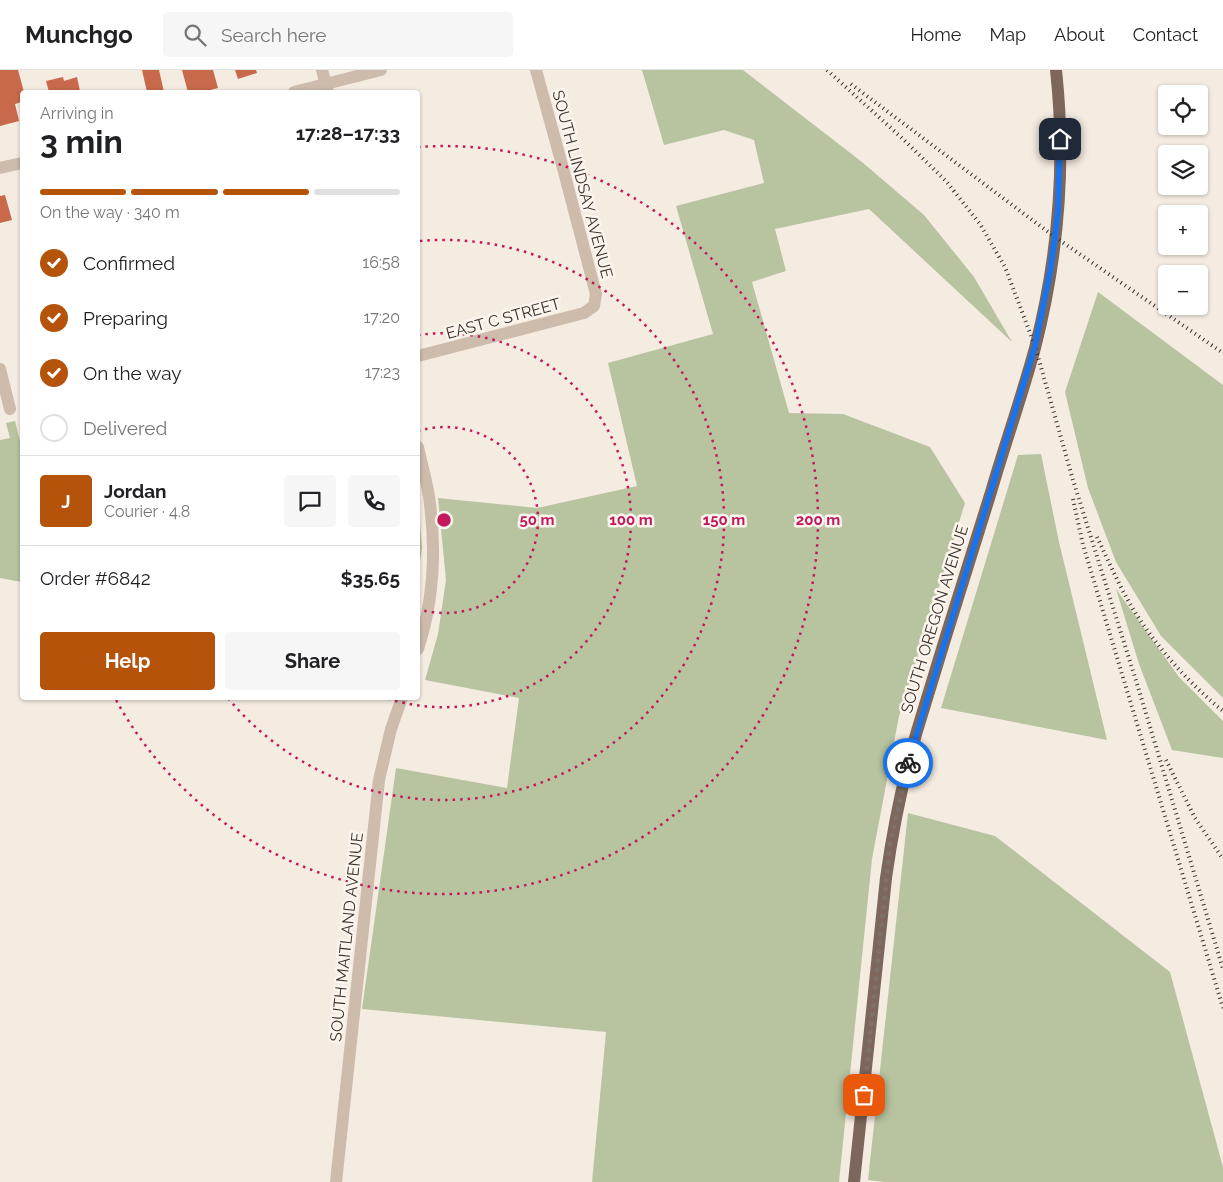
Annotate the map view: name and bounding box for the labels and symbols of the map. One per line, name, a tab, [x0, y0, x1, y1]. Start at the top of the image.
street label: SOUTH LINDSAY AVENUE	[548, 88, 617, 280]
pin	[1039, 118, 1081, 160]
street label: EAST C STREET	[444, 294, 563, 343]
centre of rings	[435, 511, 453, 529]
text: 50 m	[519, 511, 555, 529]
text: 100 m	[609, 511, 653, 529]
text: 150 m	[703, 511, 745, 529]
text: 200 m	[796, 511, 840, 529]
street label: SOUTH OREGON AVENUE	[897, 523, 972, 715]
courier	[883, 738, 933, 788]
street label: SOUTH MAITLAND AVENUE	[326, 831, 367, 1043]
pin	[843, 1074, 885, 1116]

